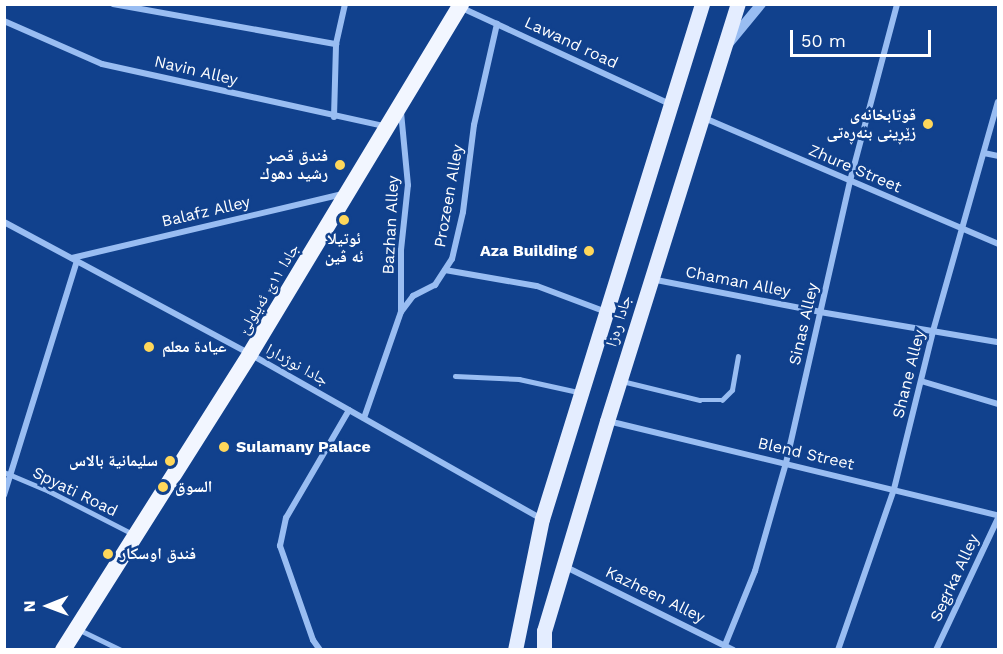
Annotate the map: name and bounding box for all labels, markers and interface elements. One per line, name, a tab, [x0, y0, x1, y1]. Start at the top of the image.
street label: Lawand road	[521, 13, 621, 73]
scale bar	[793, 18, 934, 56]
text: 50 m	[801, 30, 846, 51]
street label: Navin Alley	[152, 52, 240, 90]
place label: قوتابخانەی زێڕینی بنەڕەتی	[826, 105, 916, 143]
marker: قوتابخانەی زێڕینی بنەڕەتی	[921, 117, 935, 131]
street label: Zhure Street	[806, 141, 904, 197]
street label: Prozeen Alley	[430, 143, 468, 249]
place label: فندق قصر رشيد دهوك	[260, 146, 328, 184]
marker: فندق قصر رشيد دهوك	[333, 158, 347, 172]
street label: Bazhan Alley	[379, 175, 403, 275]
street label: Balafz Alley	[159, 192, 253, 232]
marker: ئوتيلا ئه ڤين	[337, 213, 351, 227]
place label: ئوتيلا ئه ڤين	[325, 229, 363, 267]
street label: جادا ١١ێ ئه‌یلولێ	[234, 240, 304, 338]
place label: Aza Building	[480, 241, 577, 261]
marker: Aza Building	[582, 244, 596, 258]
street label: Chaman Alley	[684, 262, 792, 302]
street label: Sinas Alley	[785, 281, 823, 367]
street label: جادا ره‌زا	[602, 293, 636, 349]
street label: Shane Alley	[889, 327, 929, 421]
place label: عيادة معلم	[162, 337, 227, 357]
marker: عيادة معلم	[140, 338, 158, 356]
street label: جادا نوژدارا	[262, 340, 332, 390]
street label: Blend Street	[756, 434, 856, 474]
place label: Sulamany Palace	[236, 437, 371, 457]
marker: Sulamany Palace	[217, 440, 231, 454]
place label: سليمانية بالاس	[69, 451, 158, 471]
marker: سليمانية بالاس	[163, 454, 177, 468]
street label: Spyati Road	[29, 463, 121, 521]
place label: السوق	[175, 477, 212, 497]
marker: السوق	[156, 480, 170, 494]
street label: Segrka Alley	[926, 531, 984, 625]
place label: فندق اوسكار	[120, 544, 196, 564]
marker: فندق اوسكار	[101, 547, 115, 561]
street label: Kazheen Alley	[602, 562, 708, 628]
north arrow	[18, 576, 78, 636]
text: N	[20, 600, 39, 612]

